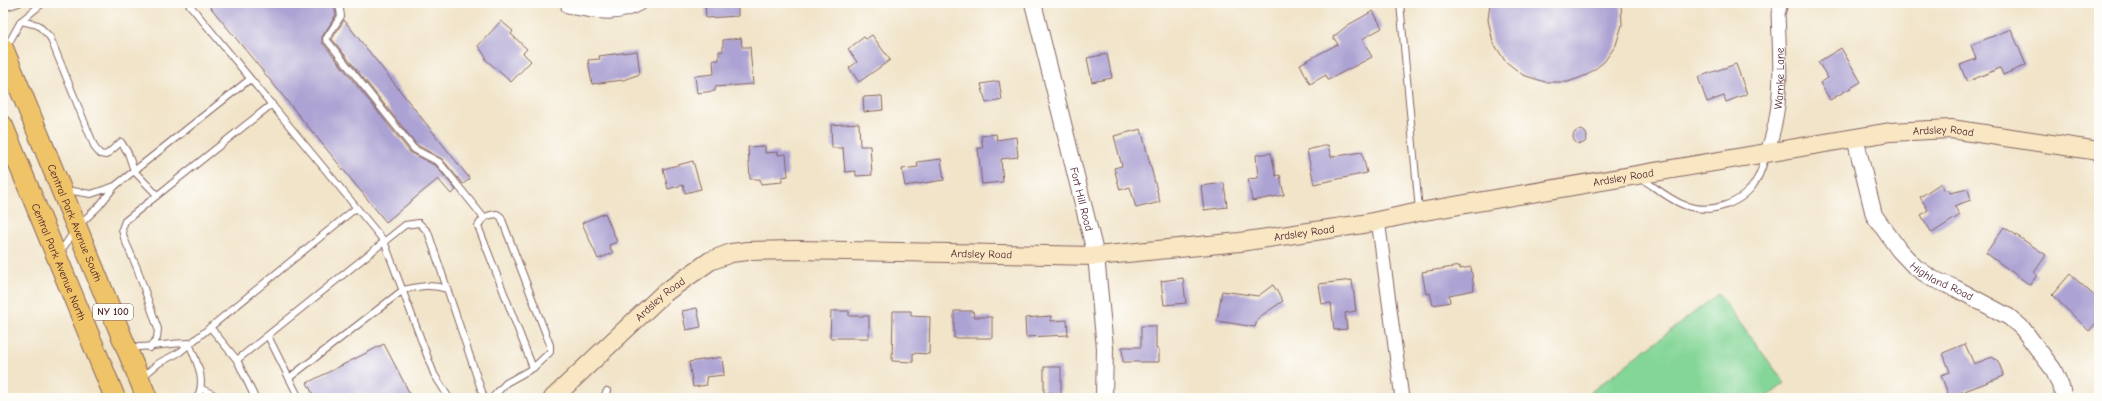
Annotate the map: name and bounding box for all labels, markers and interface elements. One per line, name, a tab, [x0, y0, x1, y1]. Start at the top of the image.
street label: Warnke Lane	[1771, 47, 1786, 110]
street label: Ardsley Road	[1913, 122, 1975, 139]
street label: Central Park Avenue South	[45, 162, 105, 284]
street label: Fort Hill Road	[1068, 166, 1096, 233]
street label: Ardsley Road	[1592, 166, 1655, 189]
street label: Central Park Avenue North	[29, 201, 89, 323]
street label: Ardsley Road	[1273, 222, 1336, 243]
street label: Ardsley Road	[951, 247, 1012, 261]
street label: Highland Road	[1907, 259, 1976, 303]
street label: Ardsley Road	[632, 274, 688, 323]
road number: NY 100	[93, 304, 133, 320]

